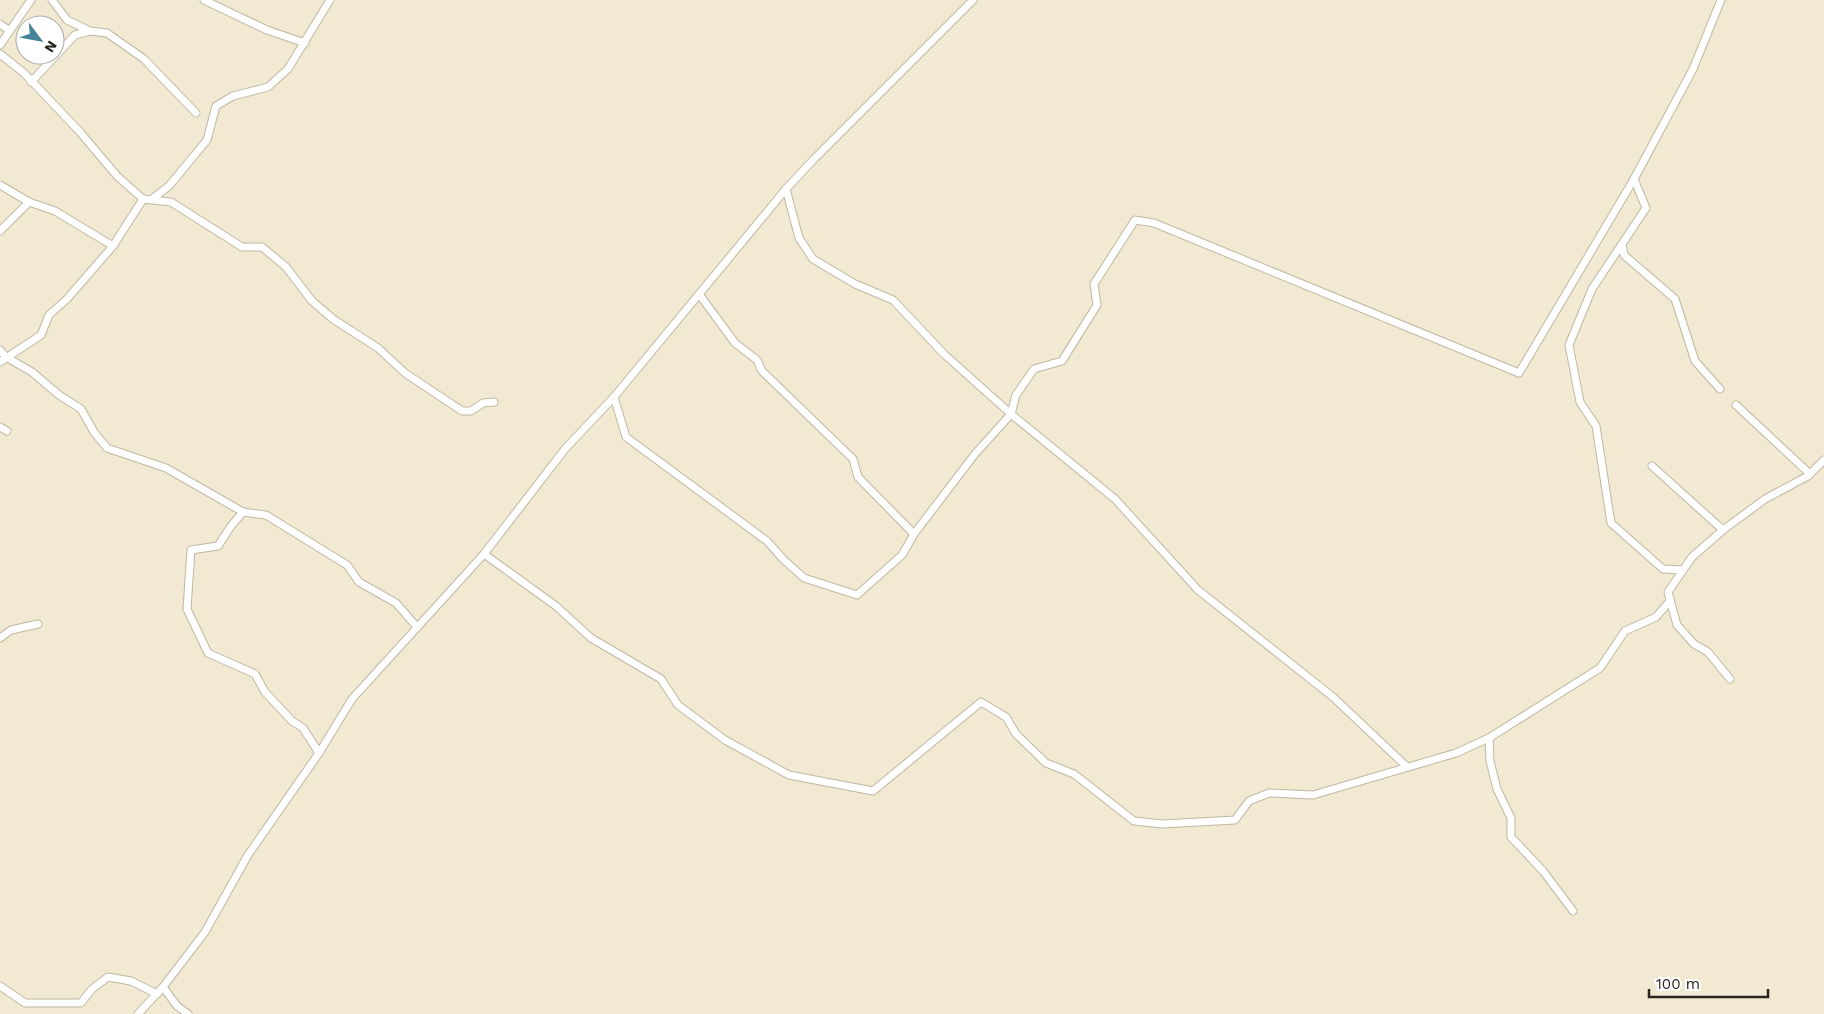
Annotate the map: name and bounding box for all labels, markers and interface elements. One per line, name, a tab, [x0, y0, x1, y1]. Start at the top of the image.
north arrow	[15, 15, 65, 65]
text: N	[41, 38, 61, 56]
scale bar	[1649, 966, 1768, 998]
text: 100 m	[1656, 975, 1700, 993]

